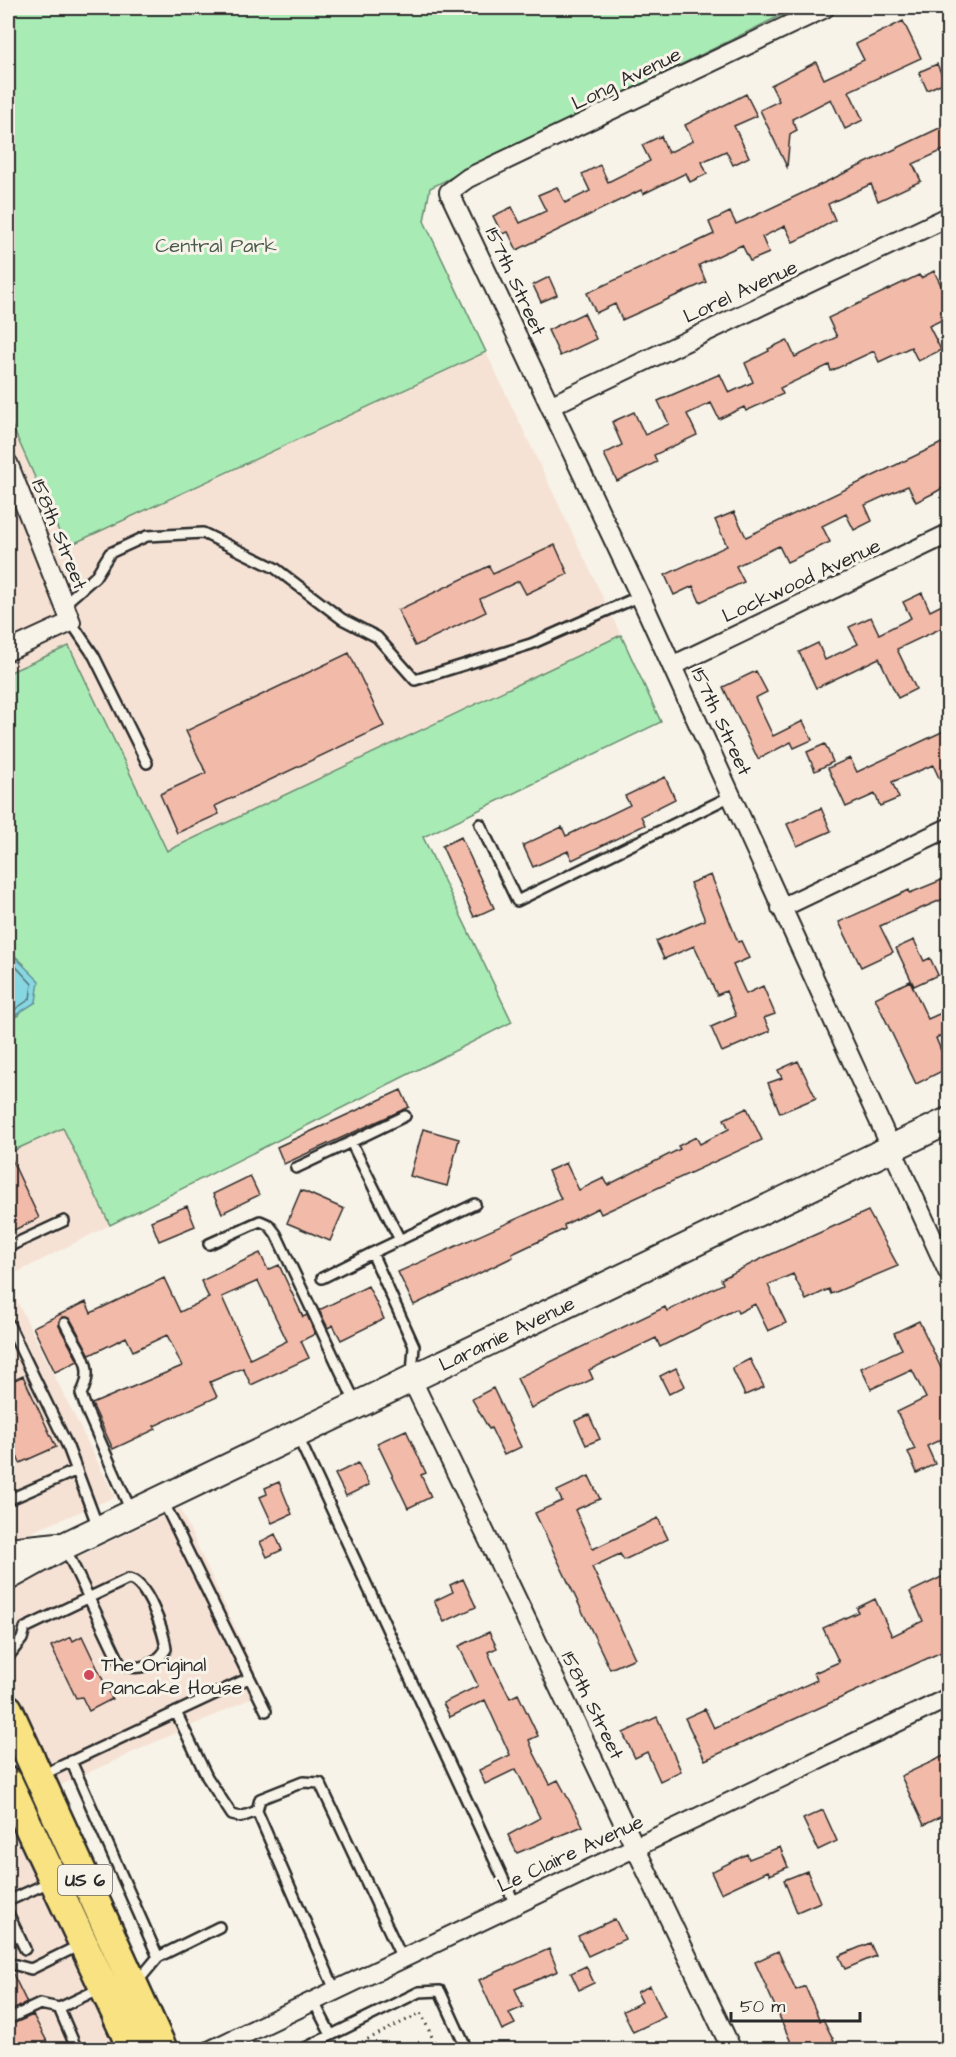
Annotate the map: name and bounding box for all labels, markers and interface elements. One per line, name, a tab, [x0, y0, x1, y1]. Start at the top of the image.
street label: Long Avenue	[567, 40, 686, 118]
street label: 157th Street	[478, 223, 552, 340]
park label: Central Park	[155, 232, 277, 260]
street label: Lorel Avenue	[679, 253, 802, 331]
street label: 158th Street	[24, 475, 94, 594]
street label: Lockwood Avenue	[718, 532, 885, 630]
street label: 157th Street	[684, 663, 758, 780]
street label: Laramie Avenue	[434, 1289, 580, 1379]
street label: 158th Street	[554, 1647, 630, 1764]
place label: The Original Pancake House	[101, 1651, 242, 1702]
marker: The Original Pancake House	[82, 1668, 96, 1682]
street label: Le Claire Avenue	[493, 1808, 648, 1900]
road number: US 6	[58, 1865, 112, 1895]
scale bar	[731, 1985, 860, 2023]
text: 50 m	[740, 1994, 785, 2019]

